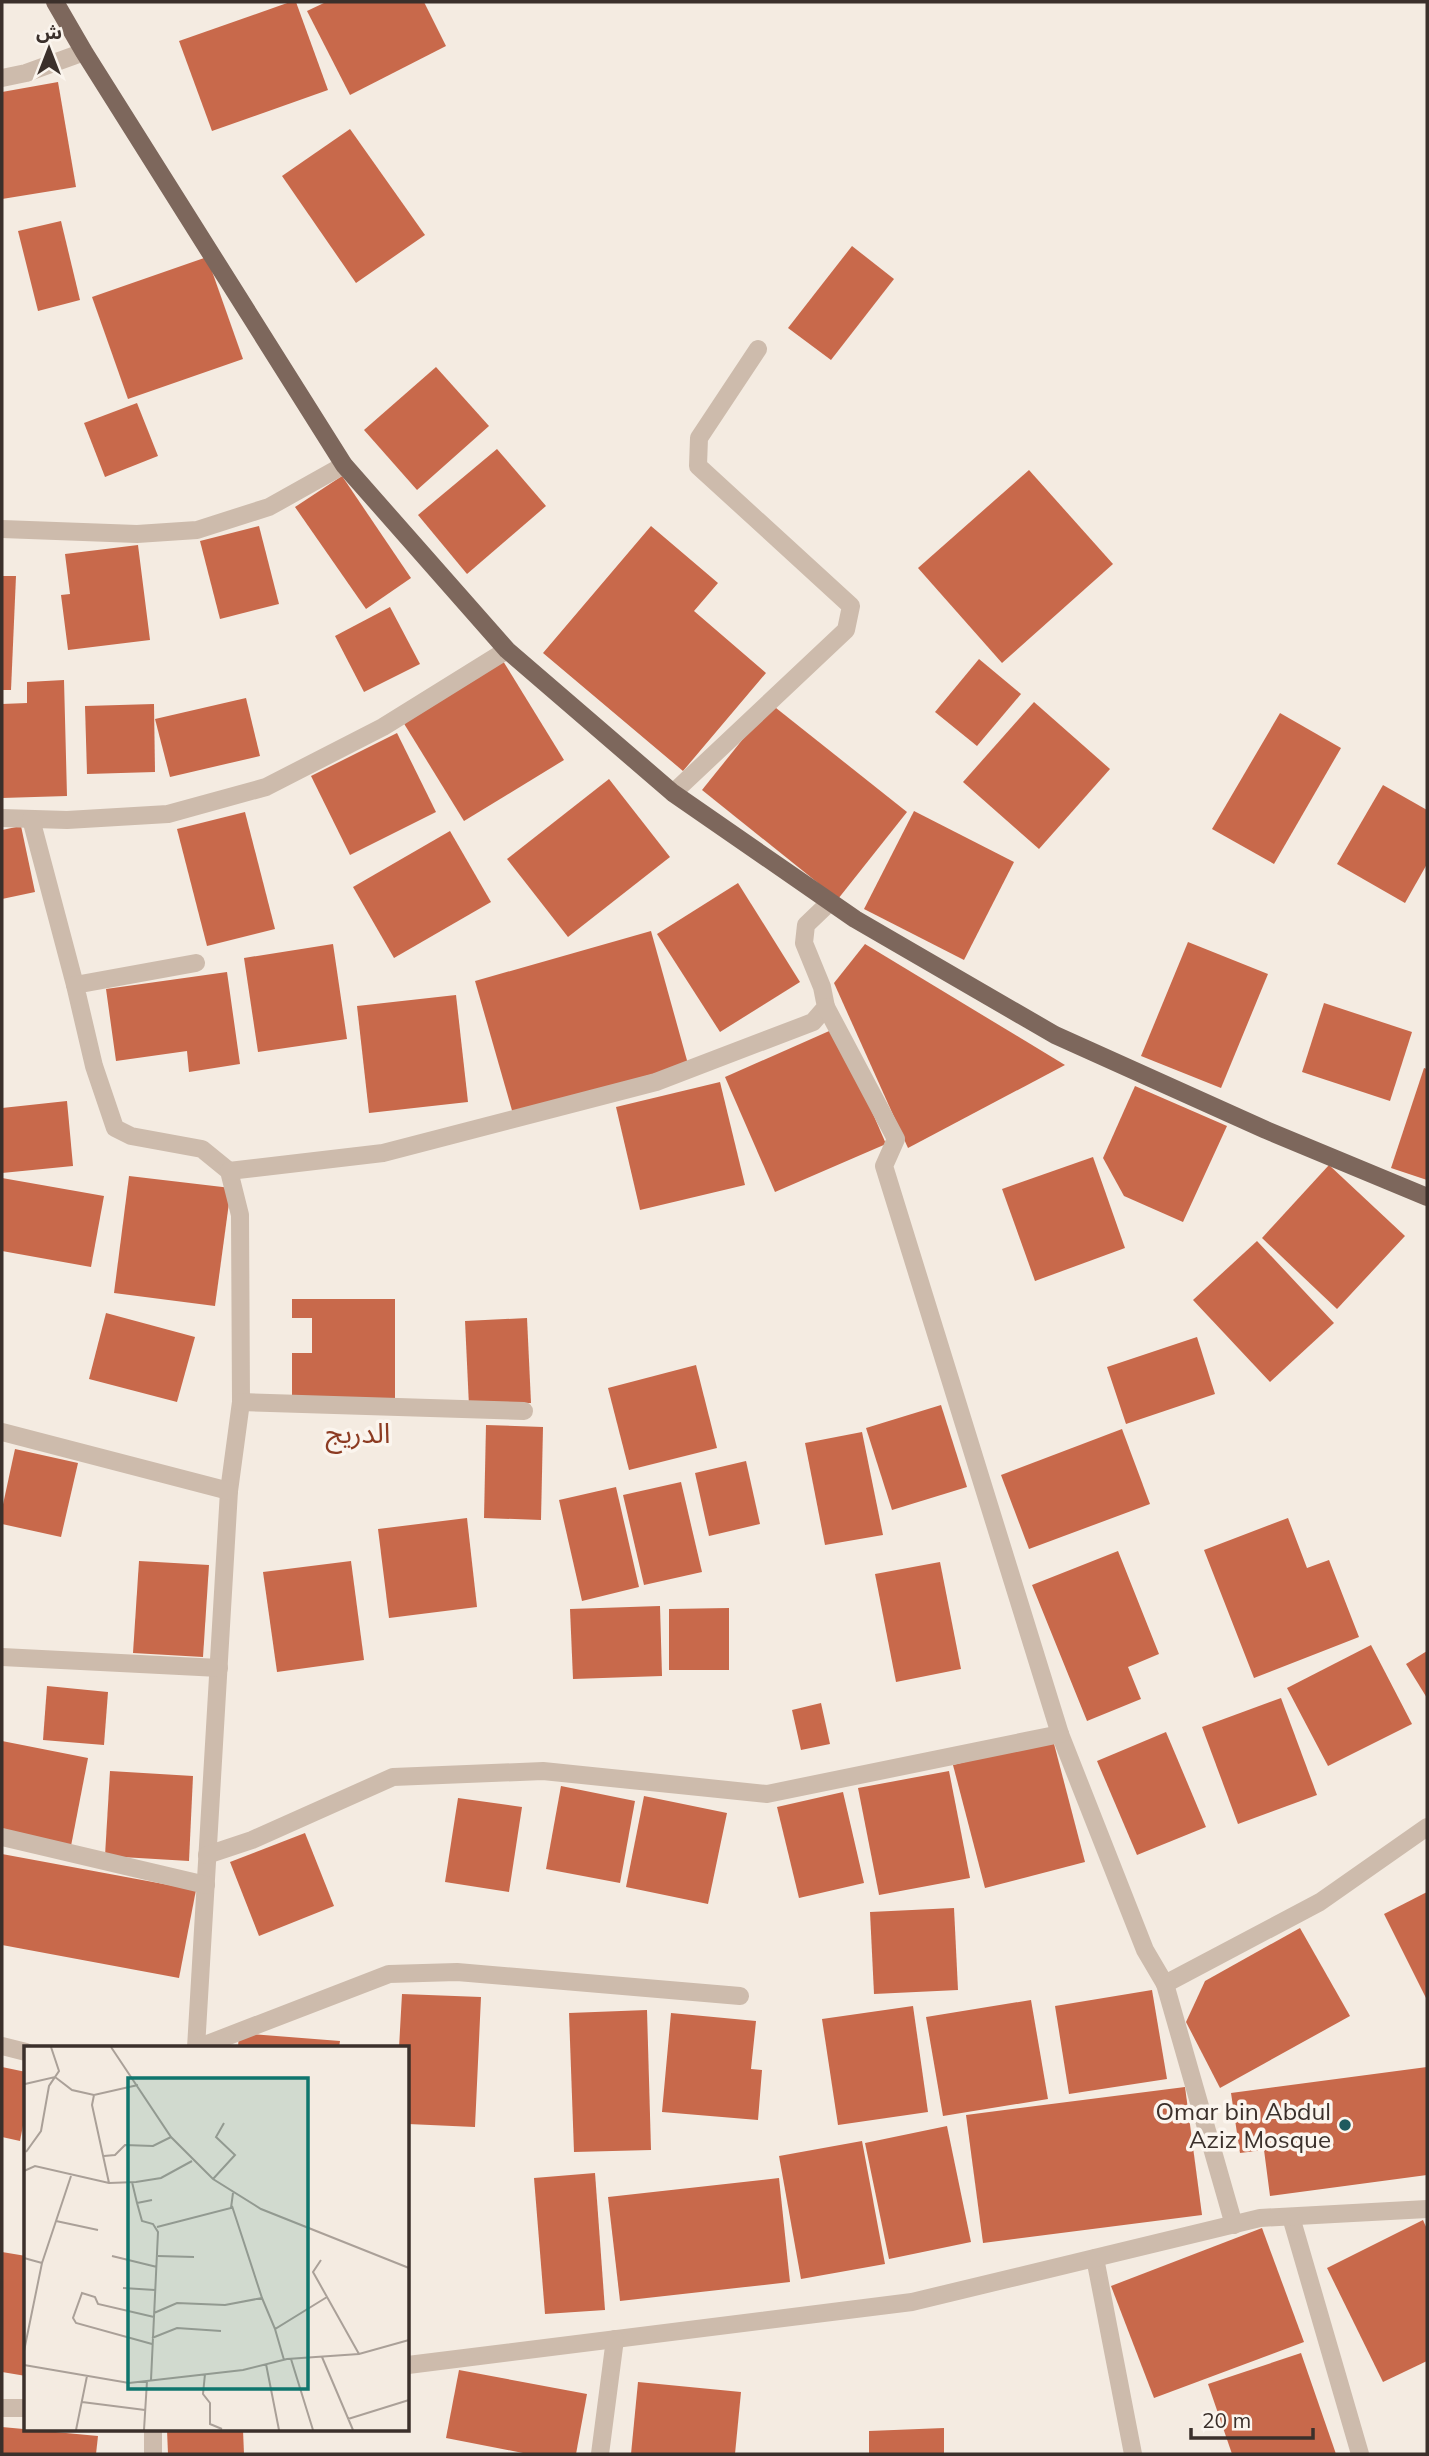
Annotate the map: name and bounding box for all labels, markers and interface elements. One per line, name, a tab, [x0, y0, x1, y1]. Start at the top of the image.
north arrow	[14, 14, 84, 84]
text: ش	[36, 20, 62, 44]
district label: الدريج	[326, 1415, 390, 1454]
inset map	[24, 2046, 410, 2432]
place label: Omar bin Abdul Aziz Mosque	[1156, 2096, 1331, 2154]
marker: Omar bin Abdul Aziz Mosque	[1337, 2117, 1353, 2133]
scale bar	[1191, 2396, 1314, 2440]
text: 20 m	[1202, 2407, 1251, 2433]

